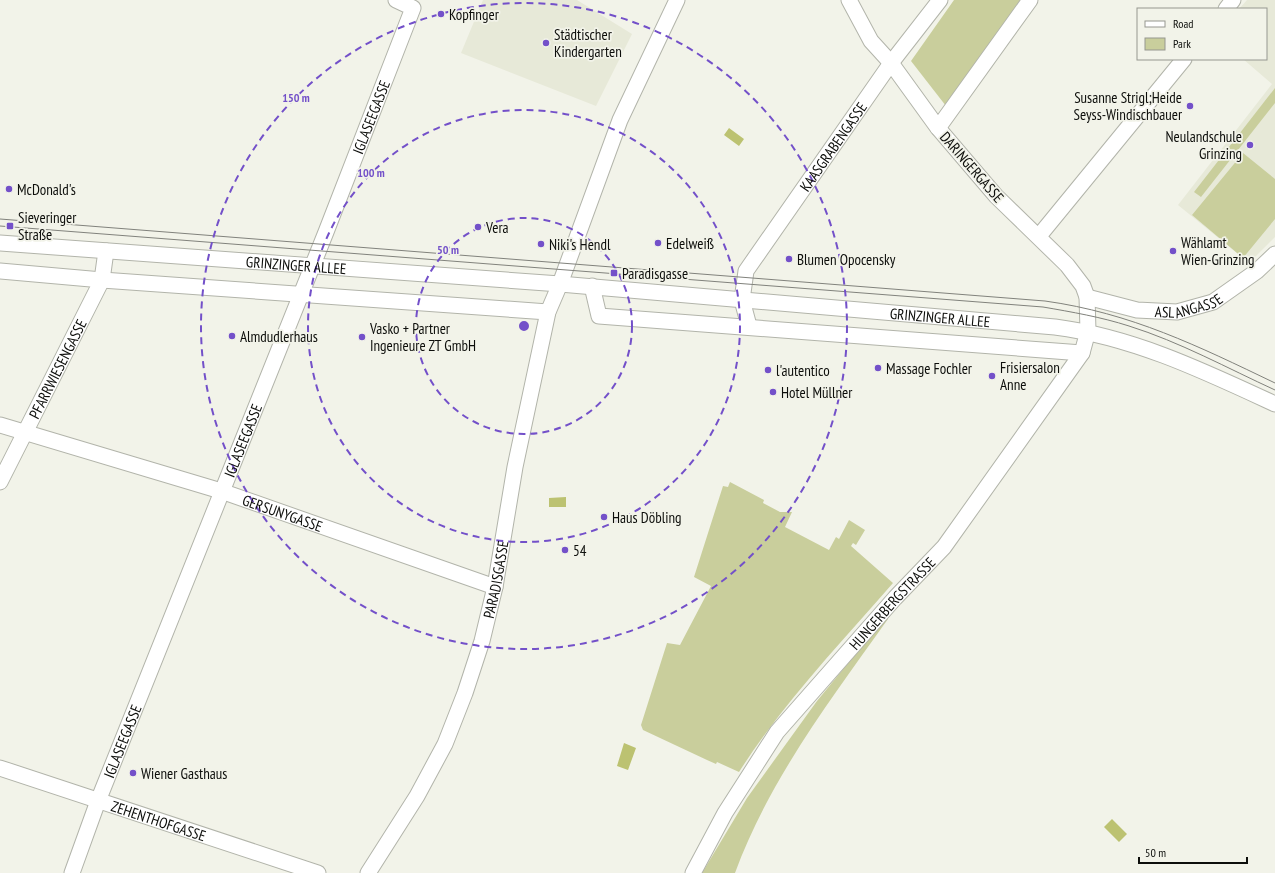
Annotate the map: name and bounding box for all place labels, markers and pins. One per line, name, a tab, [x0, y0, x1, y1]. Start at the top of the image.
place label: Kopfinger	[449, 5, 500, 24]
marker: Kopfinger	[436, 9, 446, 19]
place label: Städtischer Kindergarten	[554, 25, 622, 61]
marker: Städtischer Kindergarten	[541, 38, 551, 48]
place label: Susanne Strigl;Heide Seyss-Windischbauer	[1074, 88, 1183, 124]
marker: Susanne Strigl;Heide Seyss-Windischbauer	[1185, 101, 1195, 111]
place label: Neulandschule Grinzing	[1165, 127, 1242, 163]
marker: Neulandschule Grinzing	[1245, 140, 1255, 150]
place label: McDonald's	[17, 180, 76, 199]
marker: McDonald's	[4, 184, 14, 194]
place label: Sieveringer Straße	[18, 208, 77, 244]
place label: Vera	[485, 218, 509, 237]
marker: Sieveringer Straße	[5, 221, 15, 231]
marker: Vera	[473, 222, 483, 232]
place label: Wählamt Wien-Grinzing	[1181, 233, 1255, 269]
place label: Edelweiß	[666, 234, 714, 253]
place label: Niki's Hendl	[549, 235, 611, 254]
marker: Edelweiß	[653, 238, 663, 248]
marker: Niki's Hendl	[536, 239, 546, 249]
marker: Wählamt Wien-Grinzing	[1168, 246, 1178, 256]
place label: Blumen Opocensky	[797, 250, 896, 269]
marker: Blumen Opocensky	[784, 254, 794, 264]
place label: Paradisgasse	[622, 264, 688, 283]
marker: Paradisgasse	[609, 268, 619, 278]
place label: Vasko + Partner Ingenieure ZT GmbH	[369, 319, 476, 355]
centre of rings	[517, 319, 531, 333]
place label: Almdudlerhaus	[240, 327, 318, 346]
marker: Almdudlerhaus	[227, 331, 237, 341]
marker: Vasko + Partner Ingenieure ZT GmbH	[357, 332, 367, 342]
place label: Frisiersalon Anne	[1000, 358, 1060, 394]
place label: Massage Fochler	[886, 359, 973, 378]
place label: l'autentico	[776, 361, 830, 380]
marker: Massage Fochler	[873, 363, 883, 373]
marker: l'autentico	[763, 365, 773, 375]
marker: Frisiersalon Anne	[987, 371, 997, 381]
place label: Hotel Müllner	[781, 383, 853, 402]
marker: Hotel Müllner	[768, 387, 778, 397]
place label: Haus Döbling	[612, 508, 681, 527]
marker: Haus Döbling	[599, 512, 609, 522]
place label: 54	[573, 541, 587, 560]
marker: 54	[560, 545, 570, 555]
place label: Wiener Gasthaus	[141, 764, 227, 783]
marker: Wiener Gasthaus	[128, 768, 138, 778]

